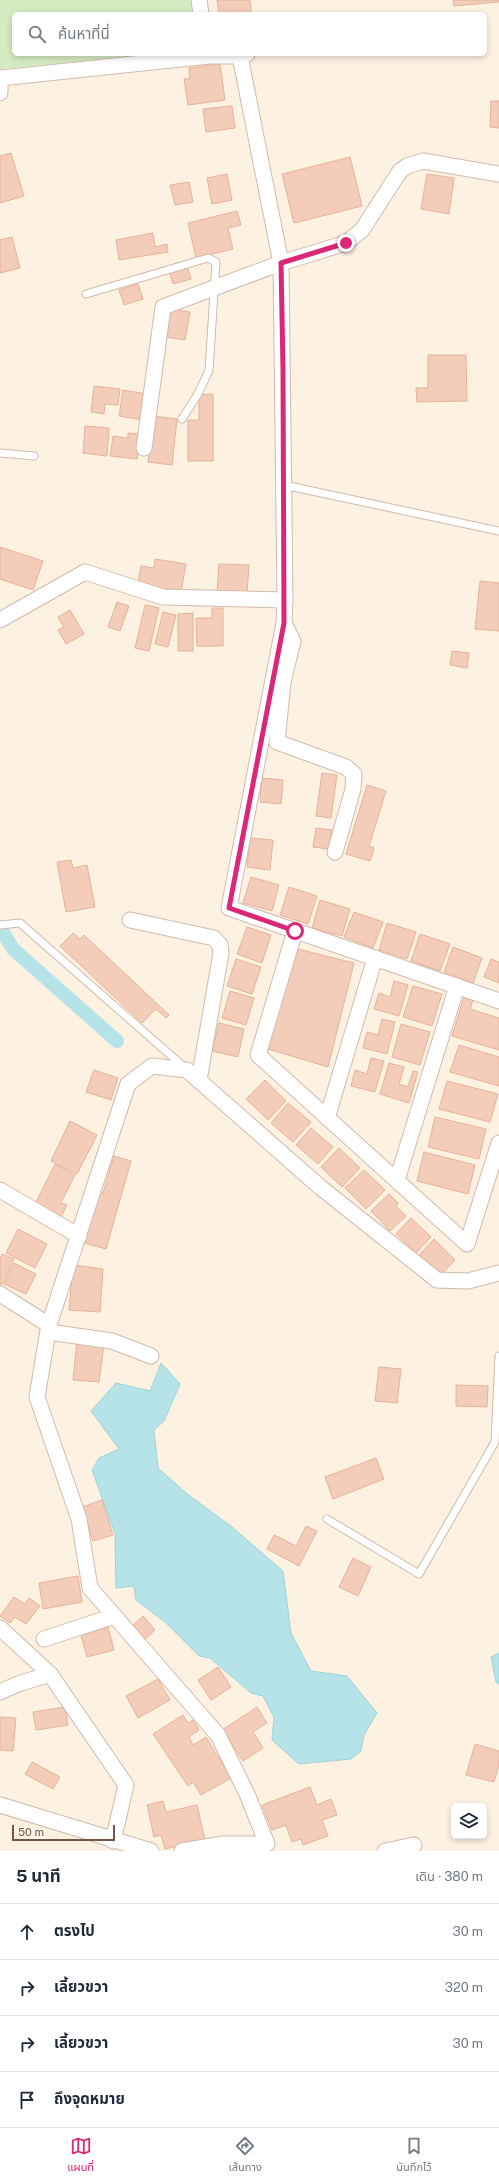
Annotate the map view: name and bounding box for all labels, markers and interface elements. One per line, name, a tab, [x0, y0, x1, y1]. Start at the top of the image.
search box	[12, 12, 487, 56]
icon: search	[26, 23, 48, 45]
text: ค้นหาที่นี่	[58, 25, 110, 42]
route end	[337, 234, 355, 252]
route start	[286, 922, 304, 940]
map controls	[451, 1803, 487, 1839]
button: layers	[451, 1803, 487, 1839]
scale bar	[12, 1823, 115, 1842]
text: 50 m	[18, 1826, 44, 1838]
text: 5 นาที	[16, 1866, 61, 1886]
text: เดิน · 380 m	[415, 1869, 483, 1884]
icon: ahead	[16, 1921, 38, 1943]
text: ตรงไป	[54, 1922, 95, 1939]
text: 30 m	[453, 1924, 483, 1939]
icon: right	[16, 1977, 38, 1999]
text: เลี้ยวขวา	[54, 1978, 108, 1995]
text: 320 m	[445, 1980, 483, 1995]
icon: right	[16, 2033, 38, 2055]
text: เลี้ยวขวา	[54, 2034, 108, 2051]
text: 30 m	[453, 2036, 483, 2051]
icon: arrive	[16, 2089, 38, 2111]
text: ถึงจุดหมาย	[54, 2090, 125, 2107]
tab: แผนที่	[67, 2135, 94, 2176]
tab: เส้นทาง	[229, 2135, 262, 2176]
tab: บันทึกไว้	[396, 2135, 432, 2176]

